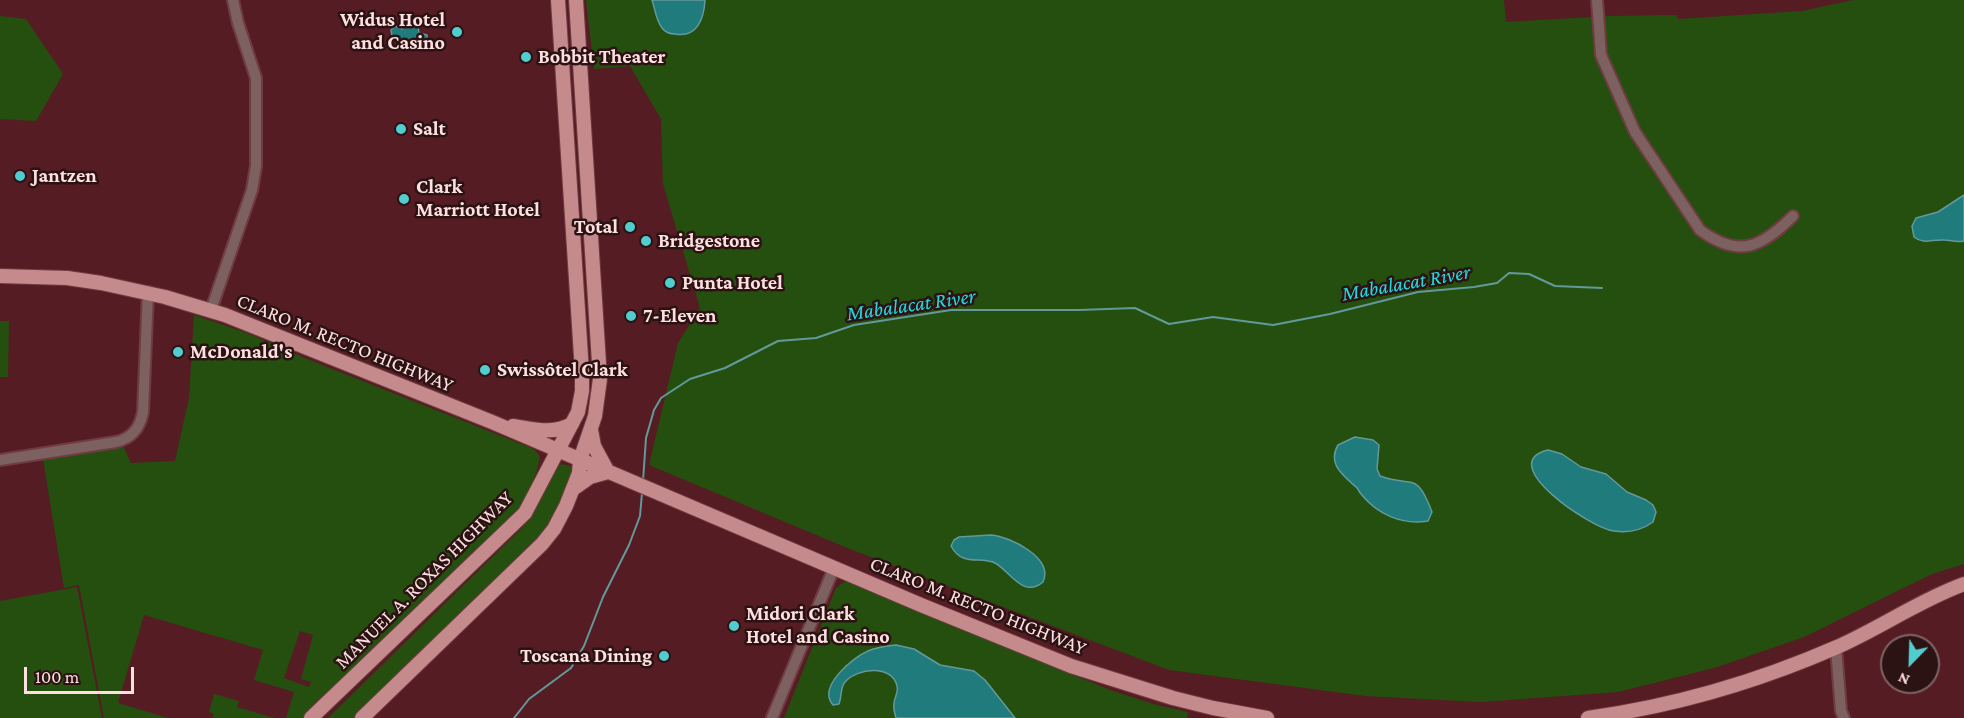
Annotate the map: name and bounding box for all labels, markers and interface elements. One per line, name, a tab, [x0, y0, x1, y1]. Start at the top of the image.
place label: Widus Hotel and Casino	[340, 8, 445, 55]
marker: Widus Hotel and Casino	[450, 25, 464, 39]
place label: Bobbit Theater	[538, 45, 666, 69]
marker: Bobbit Theater	[519, 50, 533, 64]
place label: Salt	[413, 117, 446, 141]
marker: Salt	[394, 122, 408, 136]
place label: Jantzen	[32, 164, 97, 188]
marker: Jantzen	[13, 169, 27, 183]
place label: Clark Marriott Hotel	[416, 175, 540, 222]
marker: Clark Marriott Hotel	[397, 192, 411, 206]
place label: Total	[574, 215, 618, 239]
marker: Total	[623, 220, 637, 234]
place label: Bridgestone	[658, 229, 760, 253]
marker: Bridgestone	[639, 234, 653, 248]
water label: Mabalacat River	[1340, 259, 1472, 307]
place label: Punta Hotel	[682, 271, 783, 295]
marker: Punta Hotel	[663, 276, 677, 290]
water label: Mabalacat River	[845, 283, 977, 327]
street label: CLARO M. RECTO HIGHWAY	[233, 289, 457, 397]
place label: 7-Eleven	[643, 304, 716, 328]
marker: 7-Eleven	[624, 309, 638, 323]
place label: McDonald's	[190, 340, 292, 364]
marker: McDonald's	[171, 345, 185, 359]
place label: Swissôtel Clark	[497, 358, 628, 382]
marker: Swissôtel Clark	[478, 363, 492, 377]
street label: MANUEL A. ROXAS HIGHWAY	[330, 486, 518, 674]
street label: CLARO M. RECTO HIGHWAY	[866, 552, 1090, 660]
place label: Midori Clark Hotel and Casino	[746, 602, 890, 649]
marker: Midori Clark Hotel and Casino	[727, 619, 741, 633]
north arrow	[1880, 634, 1940, 694]
place label: Toscana Dining	[520, 644, 652, 668]
marker: Toscana Dining	[657, 649, 671, 663]
scale bar	[27, 655, 136, 693]
text: 100 m	[35, 667, 79, 687]
text: N	[1895, 669, 1912, 689]

